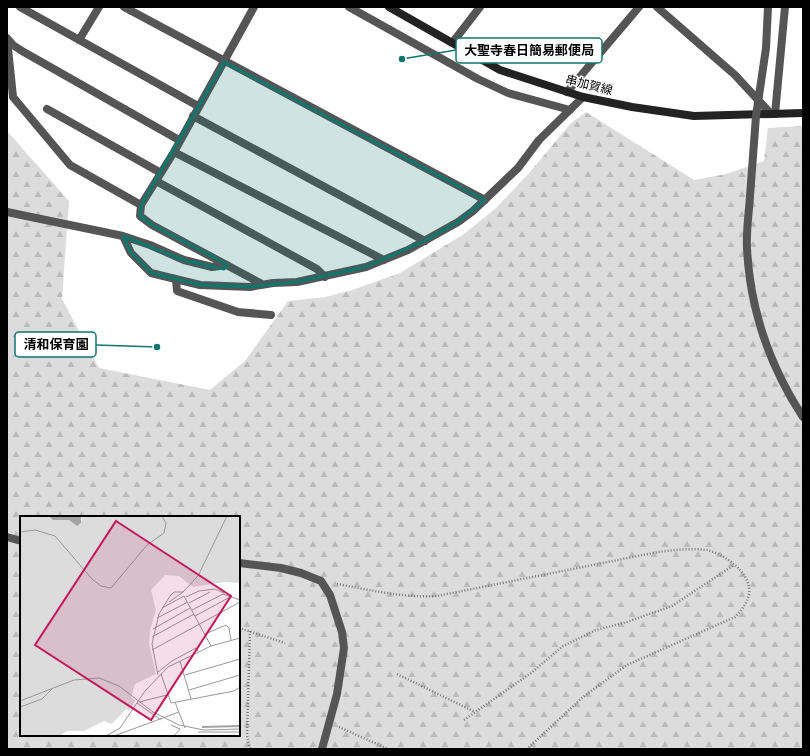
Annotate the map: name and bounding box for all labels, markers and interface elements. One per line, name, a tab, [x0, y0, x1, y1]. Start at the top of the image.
callout: 大聖寺春日簡易郵便局	[456, 38, 602, 63]
text: 大聖寺春日簡易郵便局	[464, 43, 594, 58]
street label: 串加賀線	[564, 72, 614, 98]
callout: 清和保育園	[15, 332, 96, 357]
text: 清和保育園	[23, 337, 89, 352]
inset map	[20, 516, 240, 736]

